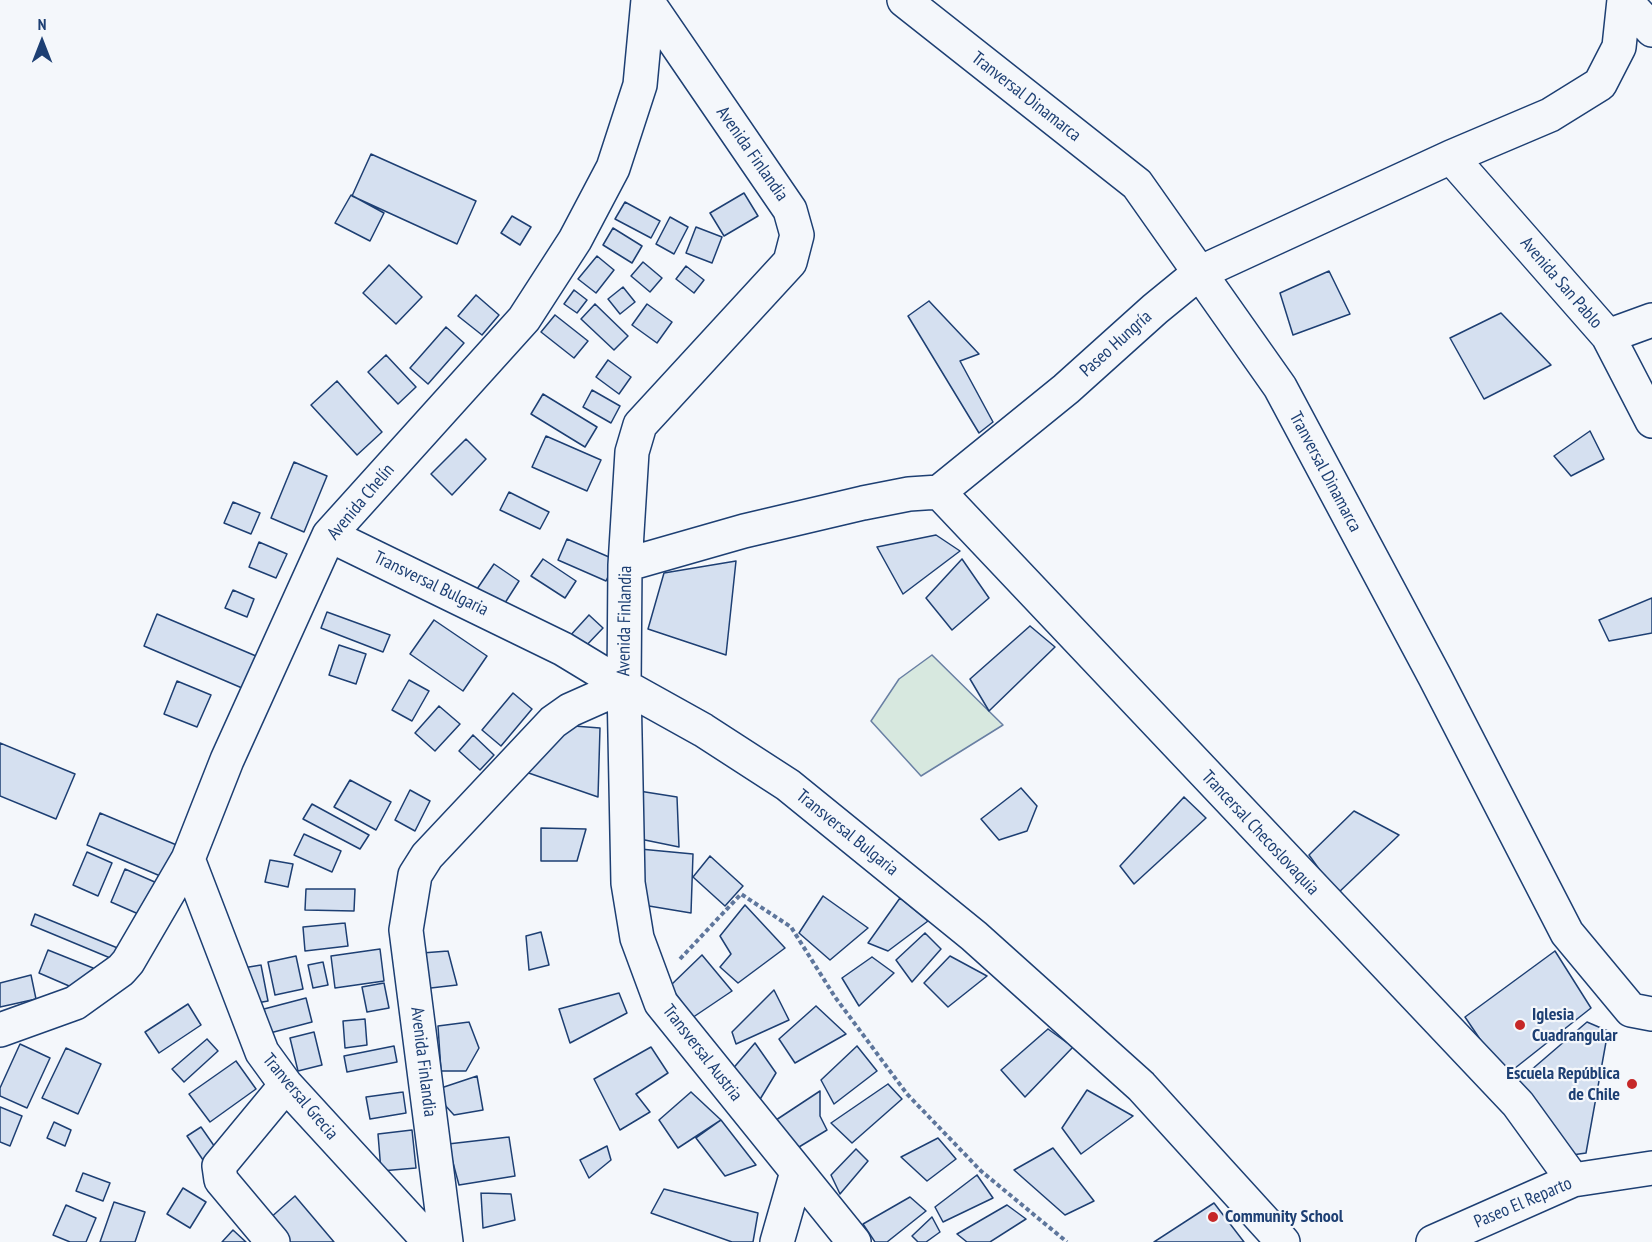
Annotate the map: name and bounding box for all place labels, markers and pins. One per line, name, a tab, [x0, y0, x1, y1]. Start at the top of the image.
place label: Iglesia Cuadrangular	[1532, 1004, 1617, 1046]
marker: Iglesia Cuadrangular	[1513, 1018, 1527, 1032]
place label: Escuela República de Chile	[1506, 1063, 1620, 1106]
marker: Escuela República de Chile	[1625, 1077, 1639, 1091]
place label: Community School	[1225, 1206, 1343, 1228]
marker: Community School	[1206, 1210, 1220, 1224]

